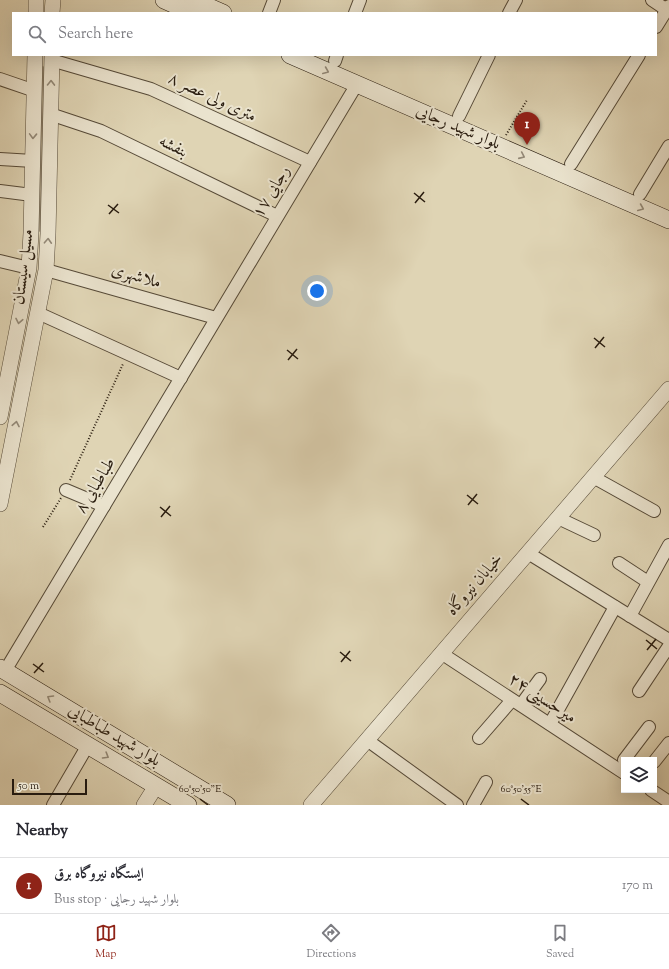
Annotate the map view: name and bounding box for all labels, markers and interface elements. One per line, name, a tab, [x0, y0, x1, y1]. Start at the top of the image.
search box	[12, 12, 657, 56]
icon: search	[26, 23, 48, 45]
text: Search here	[58, 24, 133, 45]
one-way arrow	[322, 66, 329, 74]
street label: ۸ متری ولی عصر	[164, 67, 260, 129]
one-way arrow	[47, 80, 55, 86]
street label: بلوار شهید رجایی	[412, 99, 504, 157]
pin: 1	[514, 112, 540, 145]
street label: بنفشه	[154, 130, 192, 164]
one-way arrow	[29, 133, 38, 139]
one-way arrow	[518, 151, 526, 159]
street label: رجایی ۱۷	[247, 161, 297, 223]
one-way arrow	[638, 203, 645, 211]
street label: مسیل سیستان	[7, 228, 41, 306]
one-way arrow	[43, 238, 52, 244]
street label: ملاشهری	[108, 258, 164, 296]
your location	[307, 281, 327, 301]
one-way arrow	[16, 318, 24, 324]
one-way arrow	[11, 421, 19, 427]
street label: طباطبایی ۸	[70, 453, 122, 519]
street label: خیابان نیروگاه	[441, 548, 509, 622]
street label: میرحسینی ۲۴	[503, 668, 581, 730]
one-way arrow	[47, 696, 54, 703]
street label: بلوار شهید طباطبایی	[63, 699, 165, 773]
one-way arrow	[102, 751, 109, 758]
map controls	[621, 757, 657, 793]
button: layers	[621, 757, 657, 793]
scale bar	[12, 777, 87, 796]
text: 50 m	[18, 778, 39, 794]
text: 60°50'50"E	[179, 782, 221, 797]
text: 60°50'55"E	[501, 782, 541, 797]
text: Nearby	[16, 819, 68, 843]
text: ایستگاه نیروگاه برق	[54, 864, 144, 885]
text: 1	[27, 877, 31, 895]
text: 170 m	[622, 877, 653, 895]
text: Bus stop · بلوار شهید رجایی	[54, 891, 179, 909]
tab: Map	[95, 922, 117, 962]
tab: Directions	[307, 922, 356, 962]
tab: Saved	[546, 922, 574, 962]

